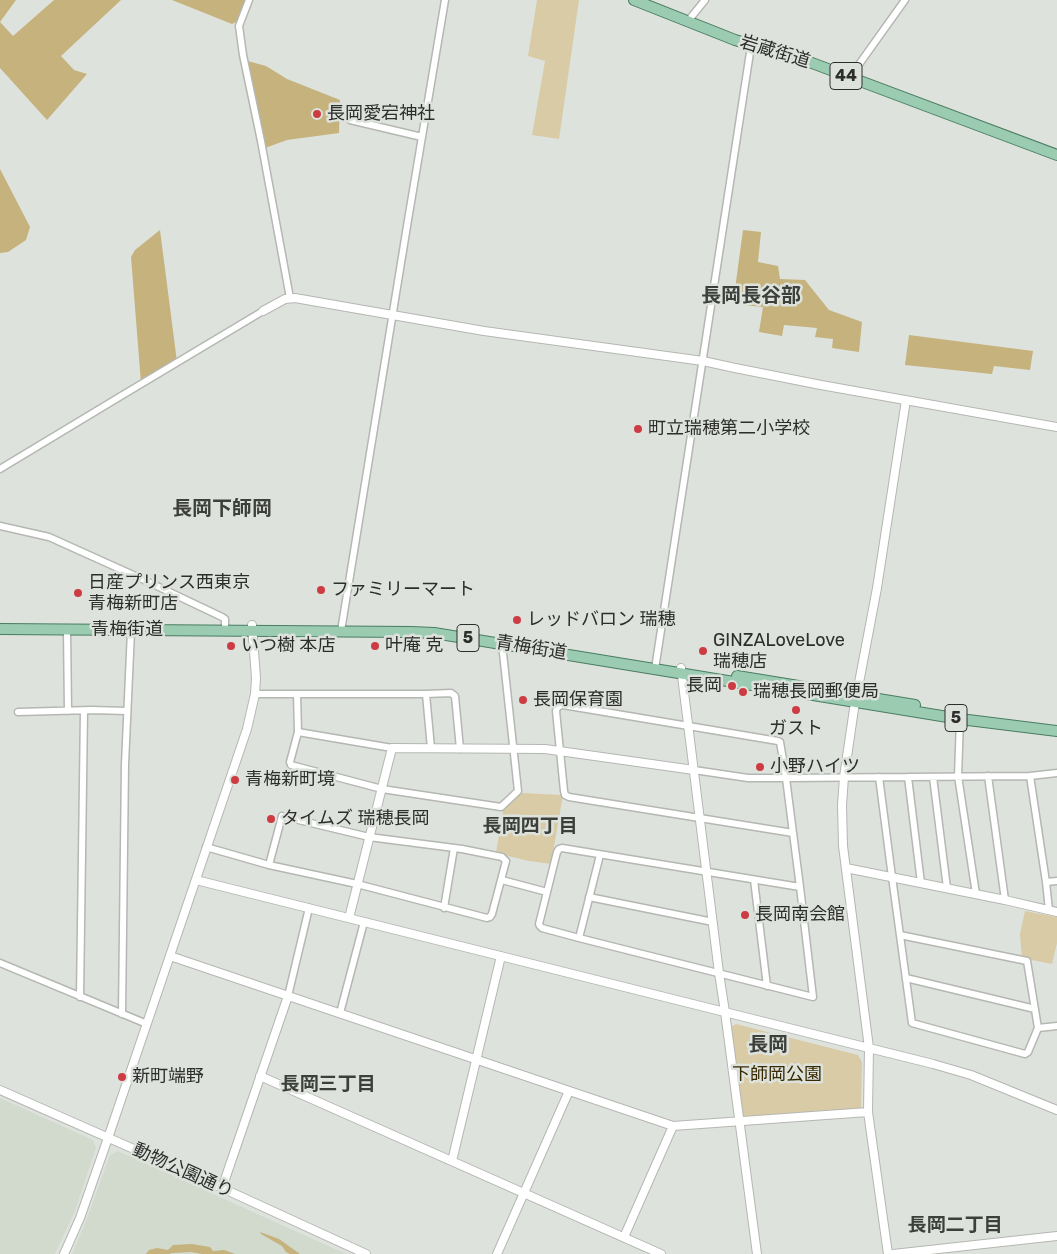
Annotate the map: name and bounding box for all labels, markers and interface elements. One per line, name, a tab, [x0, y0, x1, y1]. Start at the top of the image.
street label: 岩蔵街道	[737, 31, 813, 73]
road number: 44	[830, 62, 862, 90]
place label: 長岡愛宕神社	[327, 103, 435, 125]
marker: 長岡愛宕神社	[311, 108, 323, 120]
district label: 長岡長谷部	[701, 284, 801, 308]
place label: 町立瑞穂第二小学校	[648, 418, 810, 440]
marker: 町立瑞穂第二小学校	[632, 423, 644, 435]
district label: 長岡下師岡	[172, 497, 272, 521]
place label: 日産プリンス西東京 青梅新町店	[88, 572, 250, 614]
place label: ファミリーマート	[331, 579, 475, 601]
marker: ファミリーマート	[315, 584, 327, 596]
marker: 日産プリンス西東京 青梅新町店	[72, 587, 84, 599]
place label: レッドバロン 瑞穂	[527, 609, 675, 631]
marker: レッドバロン 瑞穂	[511, 614, 523, 626]
street label: 青梅街道	[91, 619, 163, 641]
road number: 5	[457, 624, 479, 651]
place label: GINZALoveLove 瑞穂店	[713, 630, 845, 672]
street label: 青梅街道	[494, 632, 568, 664]
place label: いつ樹 本店	[241, 635, 335, 657]
place label: 叶庵 克	[385, 635, 443, 657]
marker: いつ樹 本店	[225, 640, 237, 652]
marker: 叶庵 克	[369, 640, 381, 652]
marker: GINZALoveLove 瑞穂店	[697, 645, 709, 657]
place label: 長岡	[686, 675, 722, 697]
marker: 長岡	[726, 680, 738, 692]
place label: 瑞穂長岡郵便局	[753, 681, 879, 703]
marker: 瑞穂長岡郵便局	[737, 686, 749, 698]
place label: 長岡保育園	[533, 689, 623, 711]
marker: 長岡保育園	[517, 694, 529, 706]
marker: ガスト	[790, 704, 802, 716]
road number: 5	[945, 704, 967, 731]
place label: ガスト	[769, 718, 823, 740]
place label: 小野ハイツ	[770, 756, 860, 778]
marker: 小野ハイツ	[754, 761, 766, 773]
place label: 青梅新町境	[245, 769, 335, 791]
marker: 青梅新町境	[229, 774, 241, 786]
place label: タイムズ 瑞穂長岡	[281, 808, 429, 830]
marker: タイムズ 瑞穂長岡	[265, 813, 277, 825]
district label: 長岡四丁目	[483, 816, 577, 838]
place label: 長岡南会館	[755, 904, 845, 926]
marker: 長岡南会館	[739, 909, 751, 921]
district label: 長岡	[748, 1033, 788, 1057]
park label: 下師岡公園	[732, 1064, 822, 1086]
place label: 新町端野	[132, 1066, 204, 1088]
marker: 新町端野	[116, 1071, 128, 1083]
district label: 長岡三丁目	[281, 1074, 375, 1096]
street label: 動物公園通り	[129, 1139, 237, 1203]
district label: 長岡二丁目	[908, 1215, 1002, 1237]

